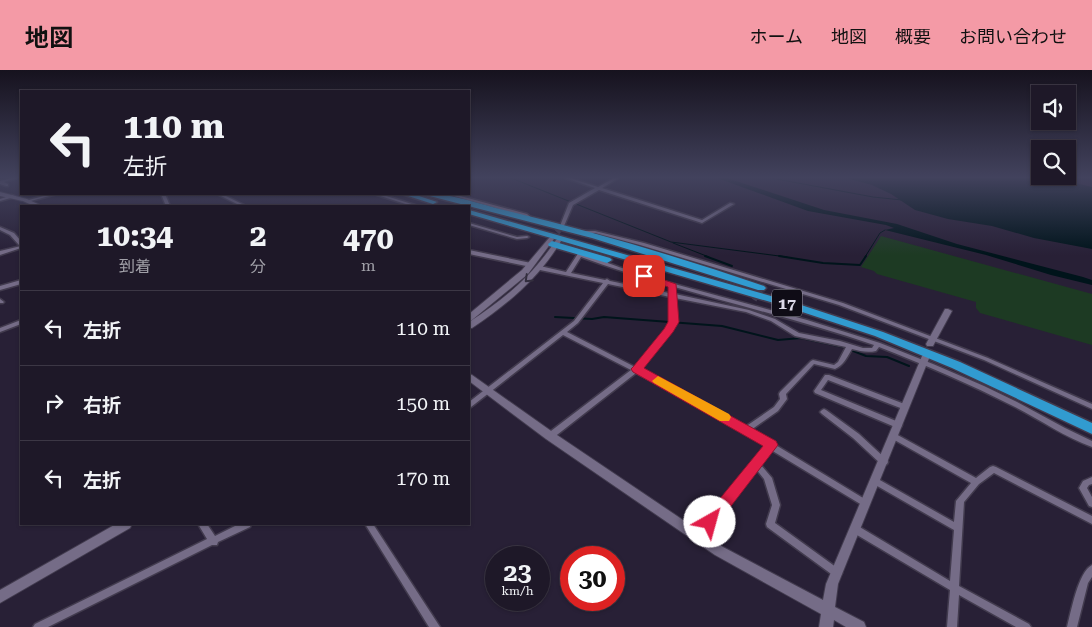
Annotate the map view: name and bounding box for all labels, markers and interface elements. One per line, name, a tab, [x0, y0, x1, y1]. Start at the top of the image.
text: 地図	[25, 24, 73, 52]
text: ホーム	[750, 26, 803, 47]
text: 地図	[831, 26, 867, 47]
text: 概要	[895, 26, 931, 47]
text: お問い合わせ	[959, 26, 1067, 47]
map controls	[1031, 85, 1076, 185]
button: sound	[1031, 85, 1076, 130]
text: 110 m	[123, 106, 224, 147]
icon: left	[40, 110, 105, 175]
button: search	[1031, 140, 1076, 185]
text: 左折	[123, 154, 167, 179]
text: 10:34	[97, 218, 173, 253]
text: 2	[250, 218, 267, 253]
text: 470	[343, 221, 393, 256]
pin	[623, 255, 665, 297]
text: m	[361, 256, 376, 275]
text: 到着	[119, 257, 151, 276]
text: 分	[250, 257, 266, 276]
icon: arrive	[630, 262, 658, 290]
one-way arrow	[525, 273, 534, 282]
road number: 17	[772, 290, 802, 317]
icon: left	[40, 314, 68, 342]
text: 110 m	[396, 317, 450, 340]
text: 左折	[83, 319, 121, 342]
icon: right	[40, 389, 68, 417]
text: 150 m	[396, 392, 450, 415]
text: 右折	[83, 394, 121, 417]
icon: left	[40, 464, 68, 492]
text: 170 m	[396, 467, 450, 490]
text: 左折	[83, 469, 121, 492]
position arrow	[683, 495, 735, 547]
speed limit sign: 30	[560, 546, 625, 611]
text: 23	[503, 558, 532, 587]
text: km/h	[501, 584, 534, 598]

